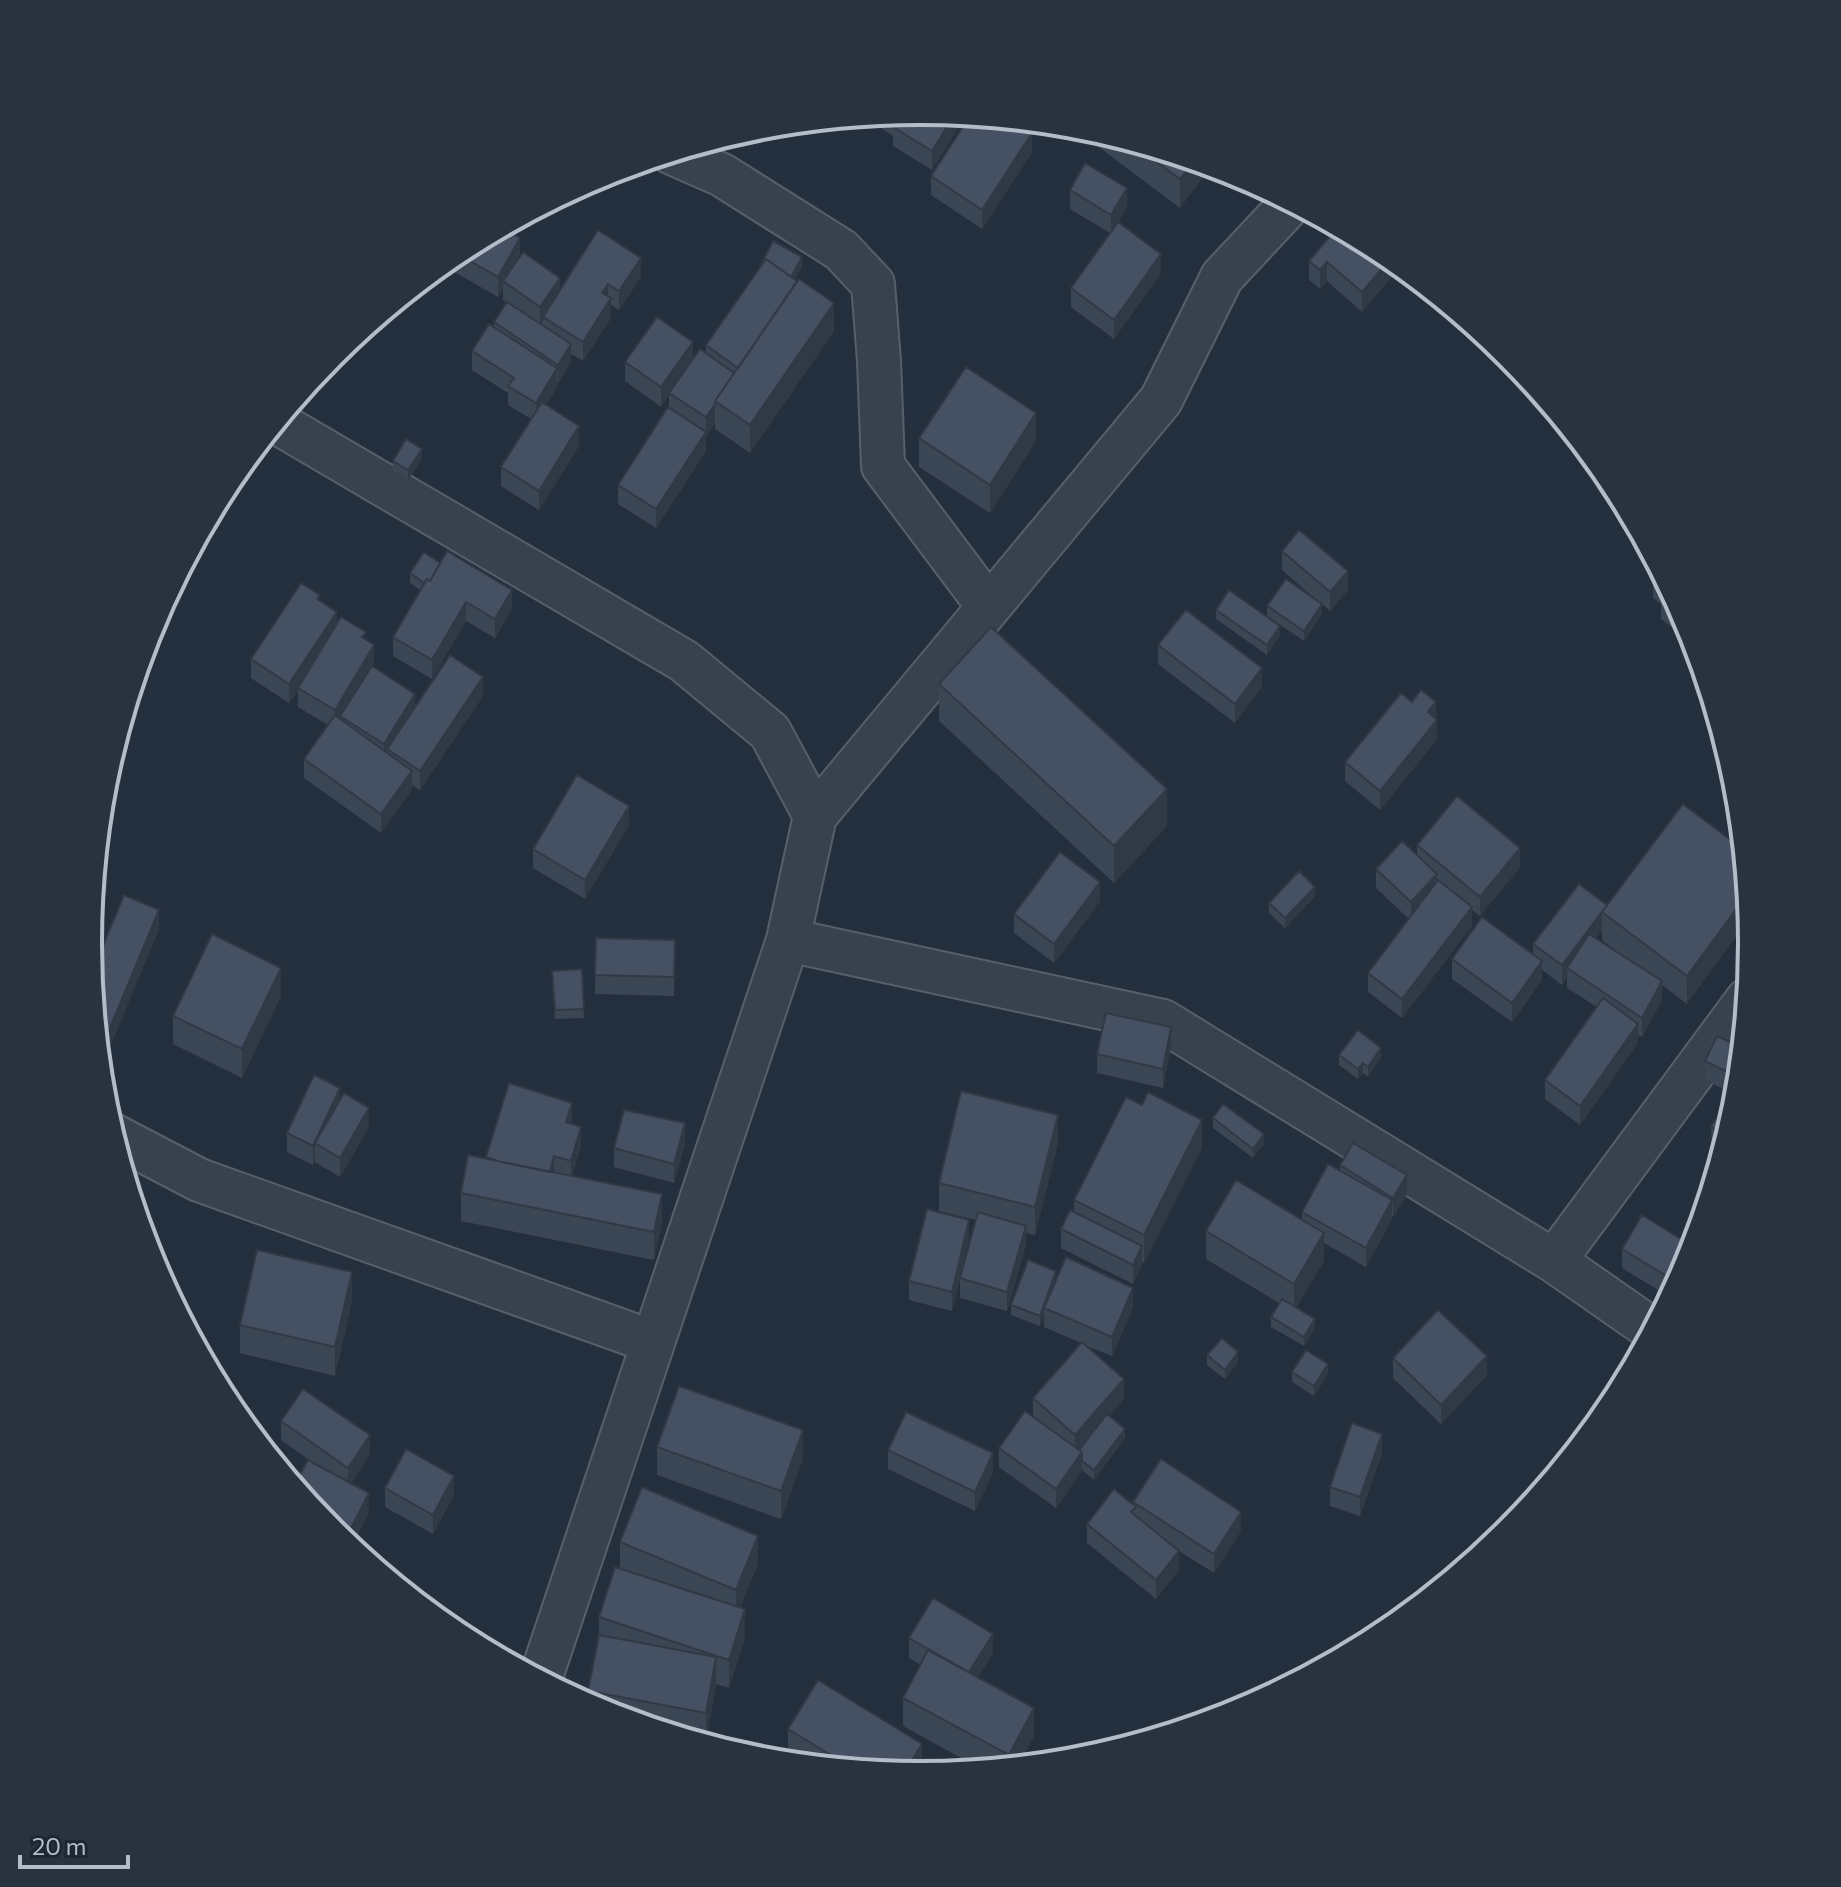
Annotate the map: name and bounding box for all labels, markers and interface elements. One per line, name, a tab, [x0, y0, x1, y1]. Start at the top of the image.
scale bar	[20, 1819, 128, 1869]
text: 20 m	[32, 1831, 86, 1860]

